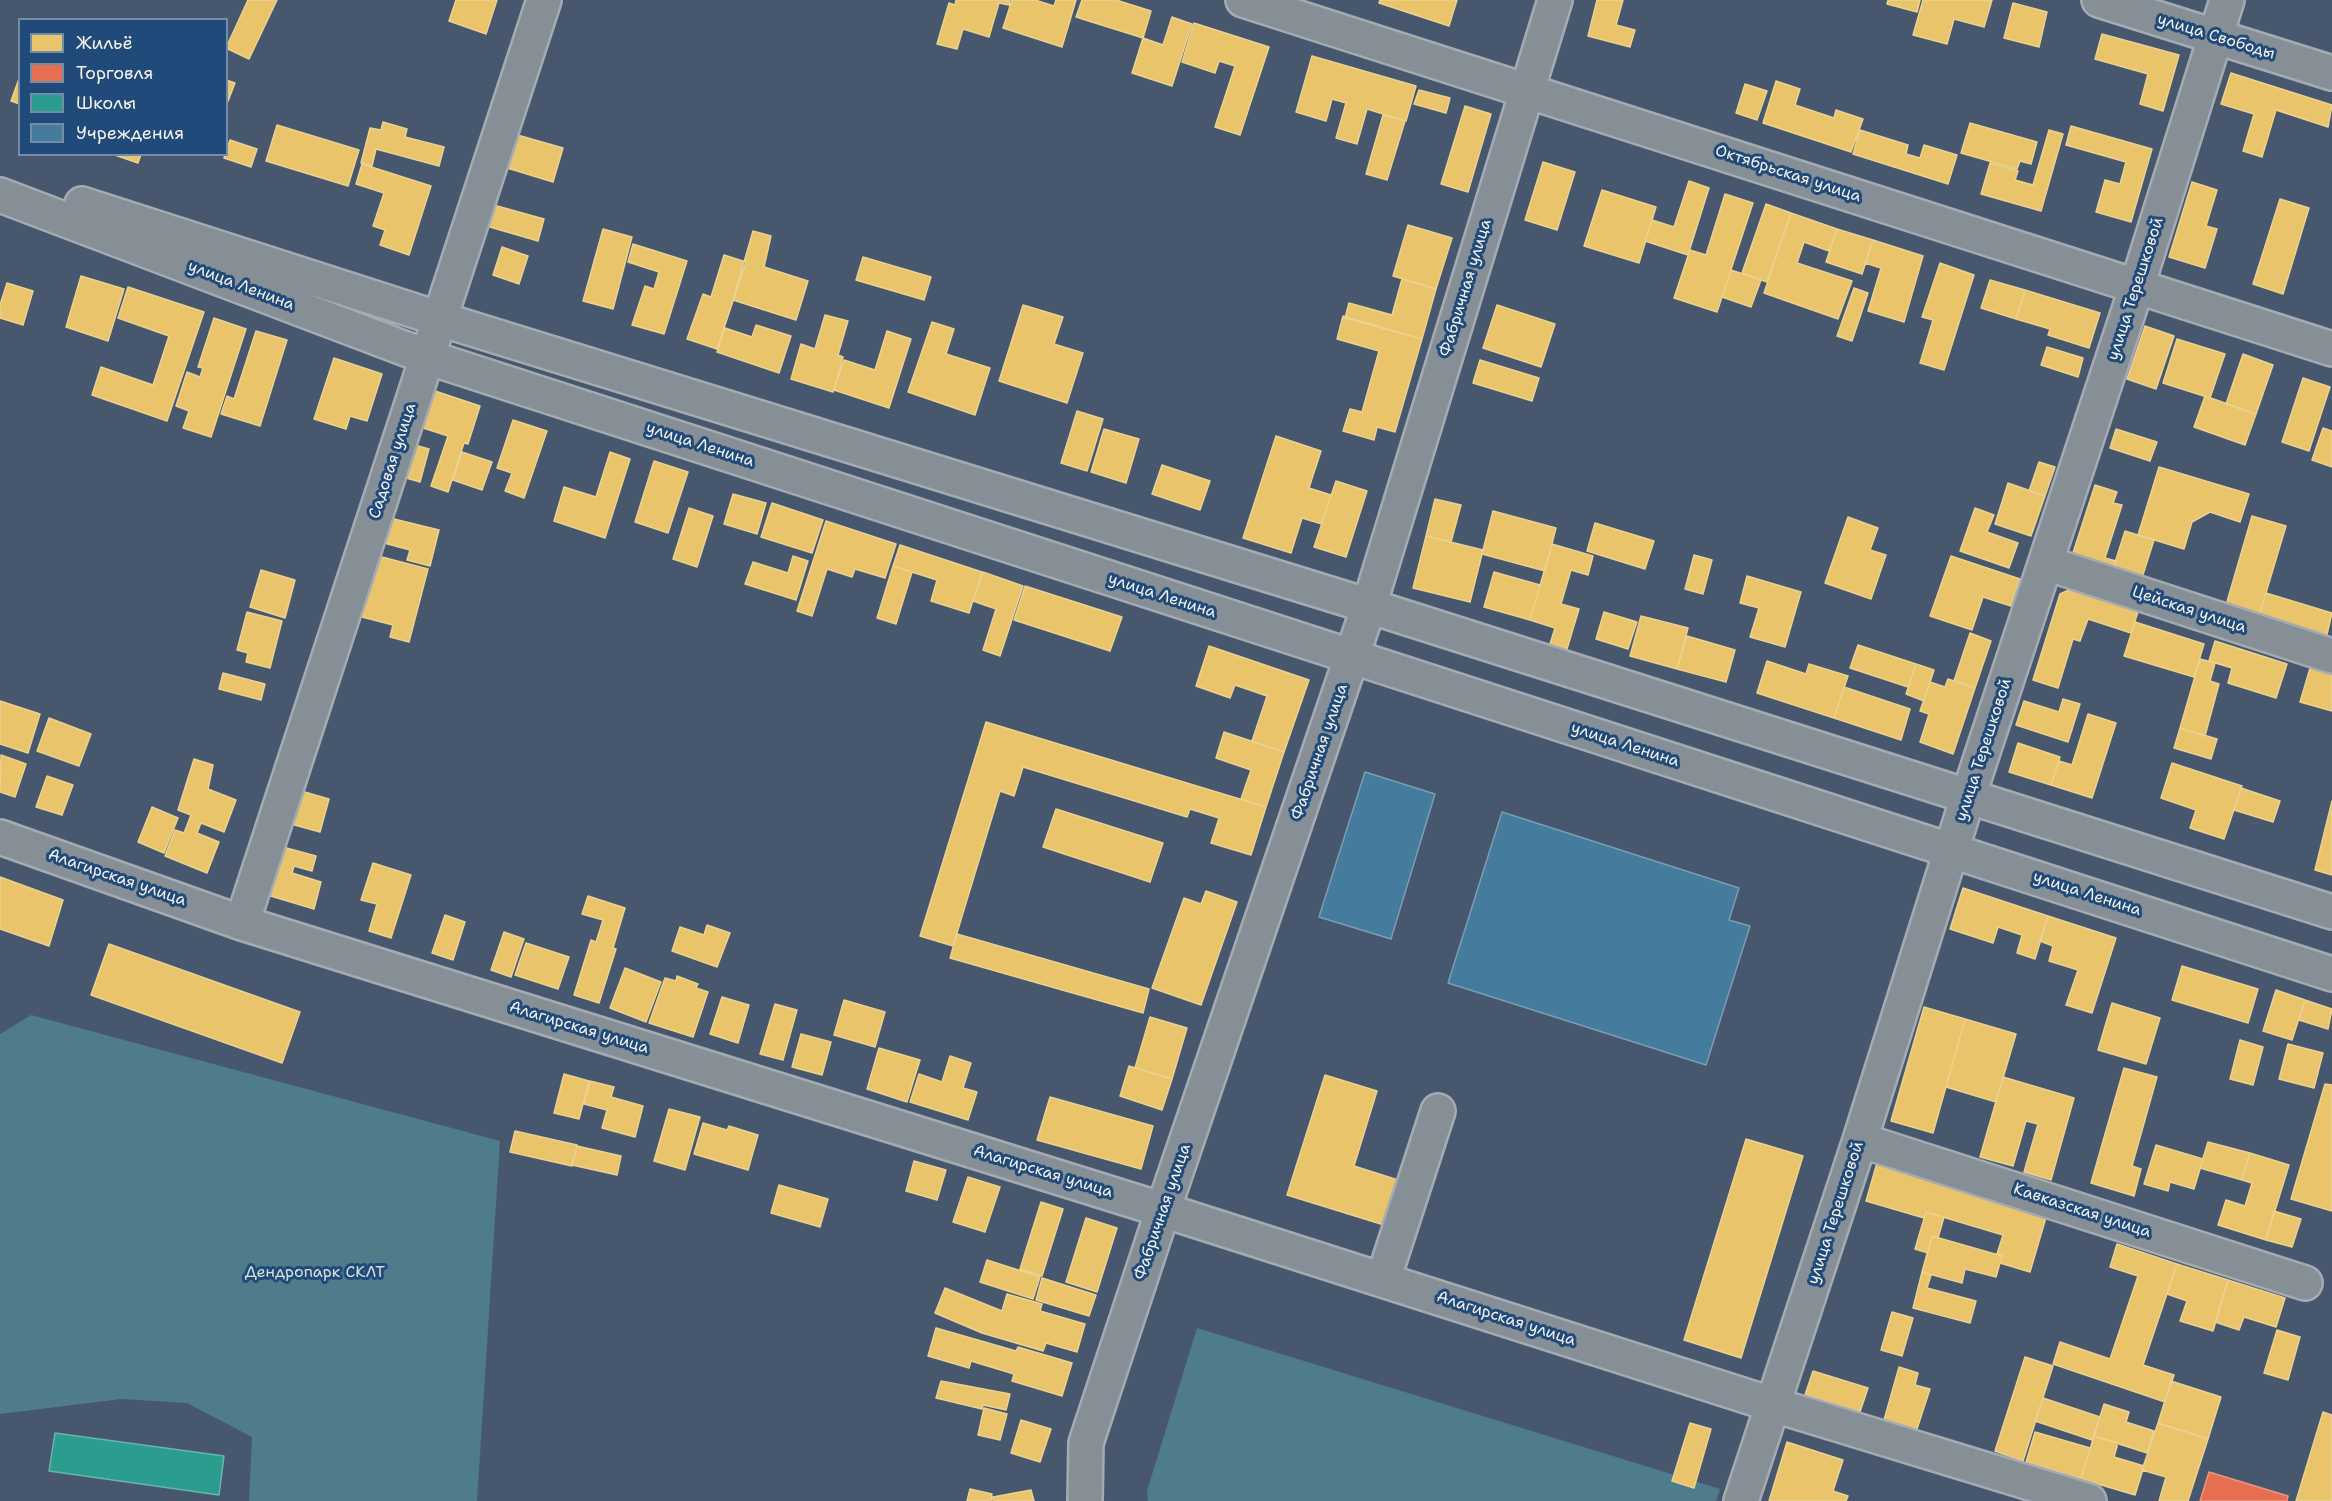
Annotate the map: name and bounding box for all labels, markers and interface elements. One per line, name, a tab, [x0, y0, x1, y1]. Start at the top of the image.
street label: улица Свободы	[2155, 10, 2277, 64]
legend	[18, 18, 228, 156]
text: Жильё	[76, 31, 133, 55]
text: Торговля	[76, 61, 154, 85]
text: Школы	[76, 91, 136, 115]
text: Учреждения	[76, 121, 184, 145]
street label: Октябрьская улица	[1713, 141, 1863, 207]
street label: улица Терешковой	[2104, 215, 2168, 363]
street label: Фабричная улица	[1436, 217, 1496, 359]
street label: улица Ленина	[185, 257, 297, 315]
street label: Садовая улица	[365, 401, 421, 521]
street label: улица Ленина	[644, 419, 756, 471]
street label: улица Ленина	[1106, 570, 1218, 622]
street label: Цейская улица	[2129, 583, 2249, 637]
street label: улица Терешковой	[1952, 676, 2016, 824]
street label: Фабричная улица	[1288, 681, 1352, 823]
street label: улица Ленина	[1569, 719, 1681, 771]
street label: Алагирская улица	[45, 845, 189, 911]
street label: улица Ленина	[2031, 868, 2143, 920]
street label: Алагирская улица	[507, 998, 651, 1058]
street label: улица Терешковой	[1804, 1139, 1868, 1287]
street label: Фабричная улица	[1131, 1141, 1195, 1283]
street label: Алагирская улица	[971, 1142, 1115, 1202]
street label: Кавказская улица	[2011, 1180, 2153, 1242]
park label: Дендропарк СКЛТ	[245, 1263, 385, 1283]
street label: Алагирская улица	[1434, 1287, 1578, 1351]

